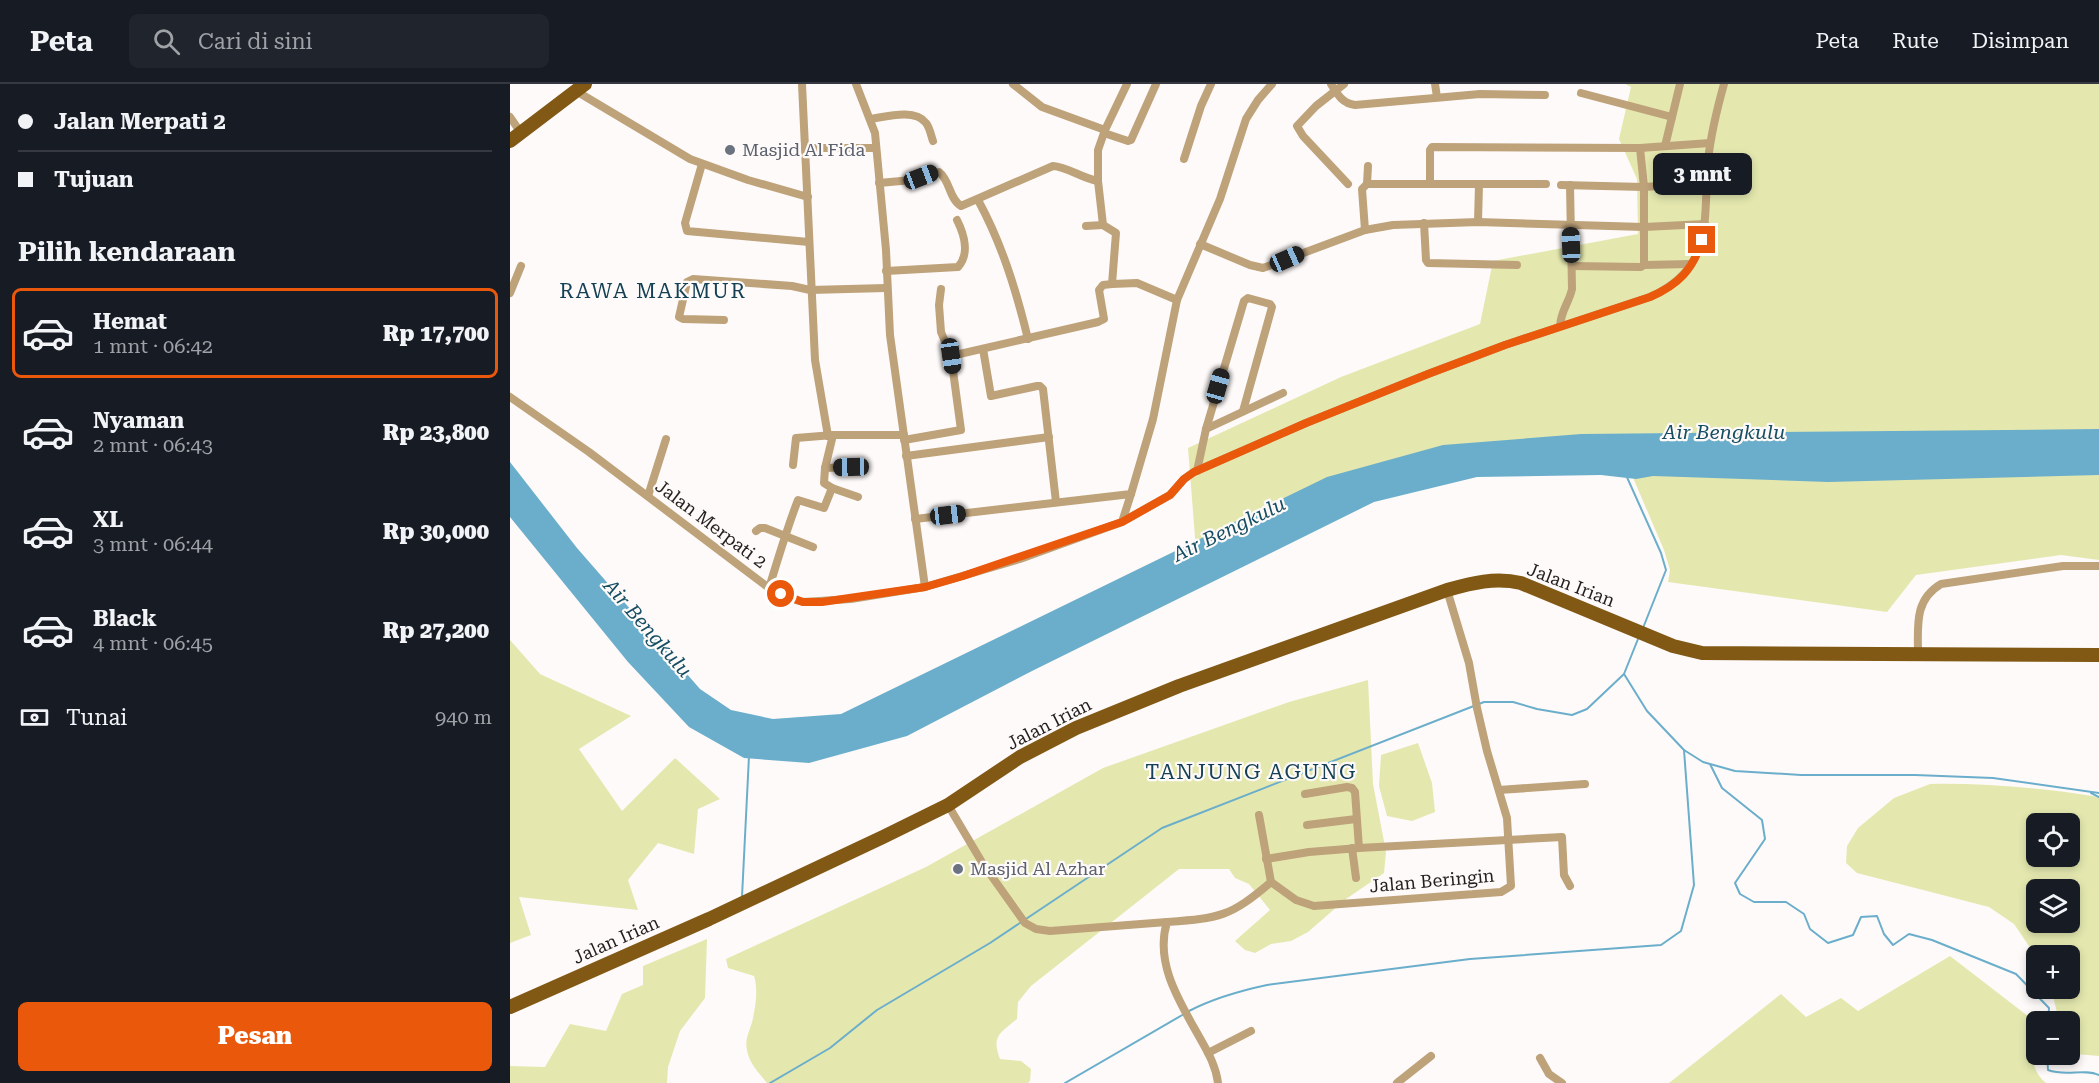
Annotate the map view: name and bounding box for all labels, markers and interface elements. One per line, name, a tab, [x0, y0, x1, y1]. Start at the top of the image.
search box	[129, 14, 549, 68]
text: Peta	[30, 25, 93, 58]
icon: search	[150, 25, 183, 58]
text: Cari di sini	[198, 29, 313, 54]
text: Peta	[1816, 29, 1859, 53]
text: Rute	[1892, 29, 1939, 53]
text: Disimpan	[1972, 29, 2069, 53]
text: Jalan Merpati 2	[54, 109, 226, 134]
place label: Masjid Al Fida	[742, 139, 866, 160]
marker: Masjid Al Fida	[723, 143, 737, 157]
callout: 3 mnt	[1652, 153, 1752, 195]
car	[901, 162, 941, 192]
text: 3 mnt	[1674, 162, 1731, 186]
text: Tujuan	[54, 167, 134, 192]
route end	[1688, 226, 1715, 253]
car	[1561, 227, 1581, 263]
text: Pilih kendaraan	[18, 236, 236, 268]
car	[1267, 243, 1307, 275]
district label: RAWA MAKMUR	[559, 279, 747, 303]
icon: car	[21, 306, 75, 360]
text: Hemat	[93, 309, 167, 334]
text: Rp 17,700	[383, 321, 489, 346]
text: 1 mnt · 06:42	[93, 334, 213, 358]
car	[940, 337, 962, 375]
car	[1204, 366, 1232, 406]
icon: car	[21, 405, 75, 459]
text: Nyaman	[93, 408, 184, 433]
text: Rp 23,800	[383, 420, 489, 445]
water label: Air Bengkulu	[1662, 420, 1785, 444]
text: 2 mnt · 06:43	[93, 433, 213, 457]
car	[833, 458, 869, 476]
street label: Jalan Merpati 2	[652, 475, 771, 572]
water label: Air Bengkulu	[1168, 491, 1289, 567]
icon: car	[21, 504, 75, 558]
car	[929, 504, 967, 526]
text: XL	[93, 507, 123, 532]
text: Rp 30,000	[383, 519, 489, 544]
text: 3 mnt · 06:44	[93, 532, 213, 556]
street label: Jalan Irian	[1524, 558, 1618, 611]
water label: Air Bengkulu	[598, 573, 697, 682]
route start	[767, 580, 794, 607]
icon: car	[21, 603, 75, 657]
text: Black	[93, 606, 157, 631]
text: Rp 27,200	[383, 618, 489, 643]
text: 4 mnt · 06:45	[93, 631, 213, 655]
street label: Jalan Irian	[1003, 693, 1095, 754]
icon: cash	[18, 701, 51, 734]
text: Tunai	[66, 705, 127, 730]
text: 940 m	[435, 705, 492, 729]
district label: TANJUNG AGUNG	[1145, 760, 1357, 784]
map controls	[2026, 813, 2080, 1065]
button: locate	[2026, 813, 2080, 867]
place label: Masjid Al Azhar	[970, 858, 1105, 879]
marker: Masjid Al Azhar	[951, 862, 965, 876]
street label: Jalan Beringin	[1369, 865, 1496, 896]
button: layers	[2026, 879, 2080, 933]
street label: Jalan Irian	[569, 911, 663, 968]
button: +	[2026, 945, 2080, 999]
button: Pesan	[18, 1002, 492, 1071]
button: −	[2026, 1011, 2080, 1065]

